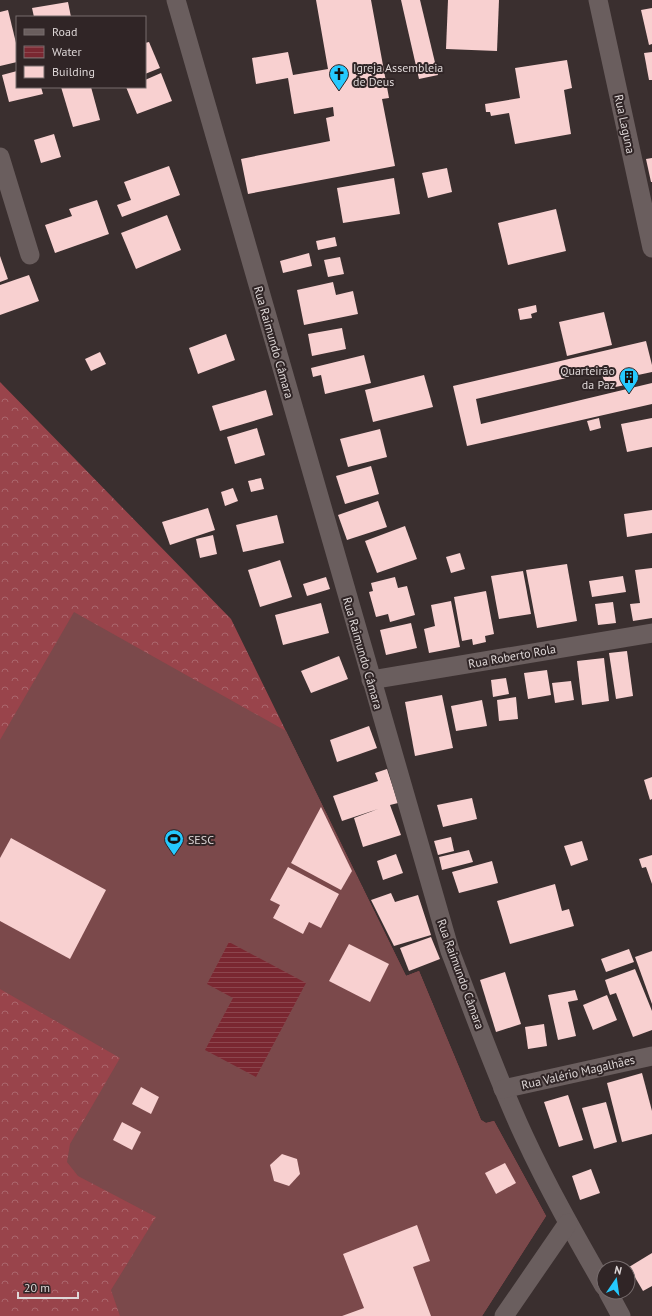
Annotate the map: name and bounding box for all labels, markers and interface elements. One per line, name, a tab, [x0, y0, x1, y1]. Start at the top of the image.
legend	[16, 16, 146, 88]
text: Road	[52, 24, 77, 39]
text: Water	[52, 44, 82, 59]
place label: Igreja Assembleia de Deus	[353, 60, 443, 89]
church icon: Igreja Assembleia de Deus	[328, 63, 350, 91]
text: Building	[52, 64, 95, 79]
street label: Rua Laguna	[611, 93, 639, 155]
street label: Rua Raimundo Câmara	[251, 284, 297, 400]
place label: Quarteirão da Paz	[560, 363, 615, 392]
building icon: Quarteirão da Paz	[618, 366, 640, 394]
street label: Rua Raimundo Câmara	[340, 595, 386, 711]
street label: Rua Roberto Rola	[467, 641, 557, 671]
sports icon: SESC	[163, 828, 185, 856]
place label: SESC	[188, 832, 214, 847]
street label: Rua Raimundo Câmara	[434, 917, 488, 1031]
street label: Rua Valério Magalhães	[520, 1052, 636, 1092]
north arrow	[596, 1260, 636, 1300]
text: N	[613, 1263, 623, 1278]
scale bar	[18, 1274, 78, 1300]
text: 20 m	[24, 1280, 50, 1295]

